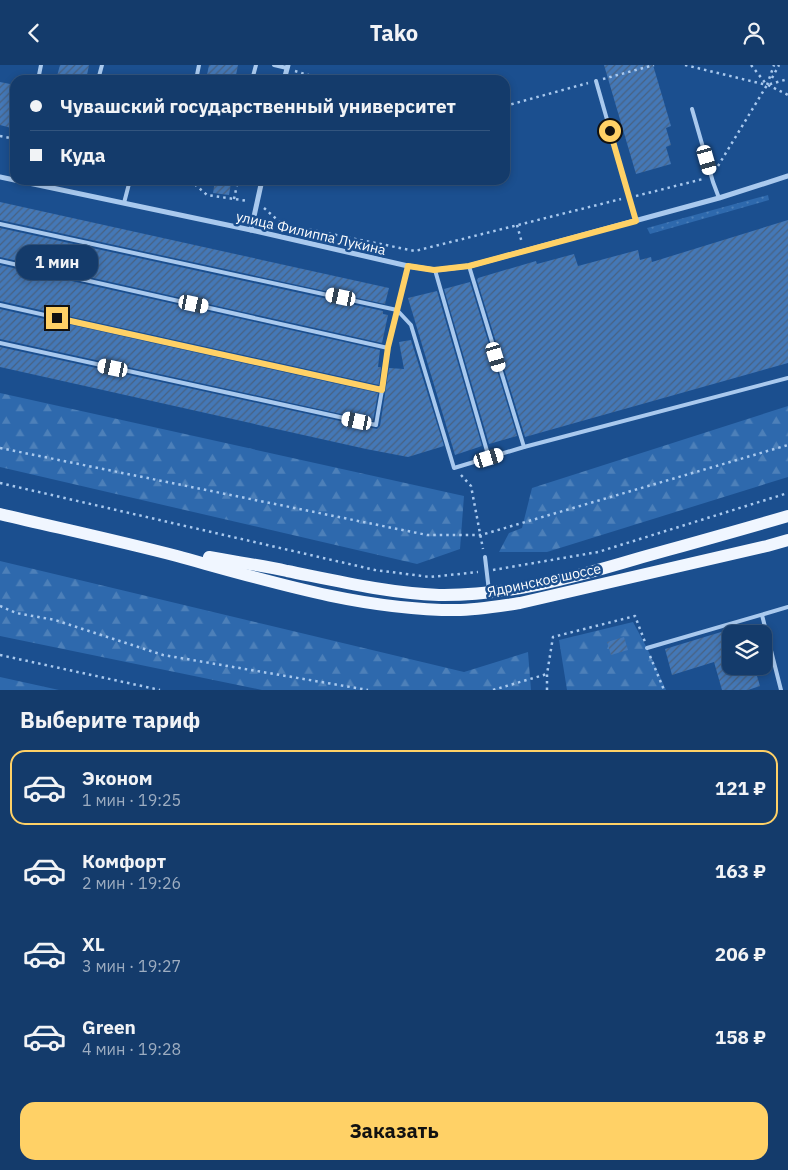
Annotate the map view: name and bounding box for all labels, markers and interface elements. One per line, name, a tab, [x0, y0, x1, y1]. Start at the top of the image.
text: Tako	[370, 18, 418, 47]
icon: back	[20, 19, 48, 47]
icon: person	[740, 19, 768, 47]
text: Чувашский государственный университет	[60, 94, 456, 118]
route start	[599, 120, 621, 142]
text: Куда	[60, 143, 105, 167]
car	[695, 144, 718, 176]
street label: улица Филиппа Лукина	[234, 207, 388, 259]
callout: 1 мин	[16, 245, 98, 281]
text: 1 мин	[35, 252, 79, 272]
car	[324, 287, 357, 307]
car	[177, 294, 210, 314]
route end	[46, 307, 68, 329]
car	[484, 340, 507, 374]
car	[96, 358, 129, 378]
car	[340, 411, 373, 431]
car	[472, 446, 505, 470]
street label: Ядринское шоссе	[485, 559, 603, 601]
map controls	[722, 625, 772, 675]
button: layers	[722, 625, 772, 675]
text: Выберите тариф	[20, 705, 200, 734]
icon: car	[22, 765, 67, 810]
text: Эконом	[82, 766, 153, 790]
text: 121 ₽	[715, 776, 766, 800]
text: 1 мин · 19:25	[82, 790, 181, 810]
icon: car	[22, 848, 67, 893]
text: Комфорт	[82, 849, 166, 873]
text: 163 ₽	[715, 859, 766, 883]
text: 2 мин · 19:26	[82, 873, 181, 893]
icon: car	[22, 931, 67, 976]
text: XL	[82, 932, 105, 956]
text: 206 ₽	[715, 942, 766, 966]
text: 3 мин · 19:27	[82, 956, 181, 976]
icon: car	[22, 1014, 67, 1059]
text: Green	[82, 1015, 136, 1039]
text: 158 ₽	[715, 1025, 766, 1049]
text: 4 мин · 19:28	[82, 1039, 181, 1059]
button: Заказать	[20, 1102, 768, 1160]

